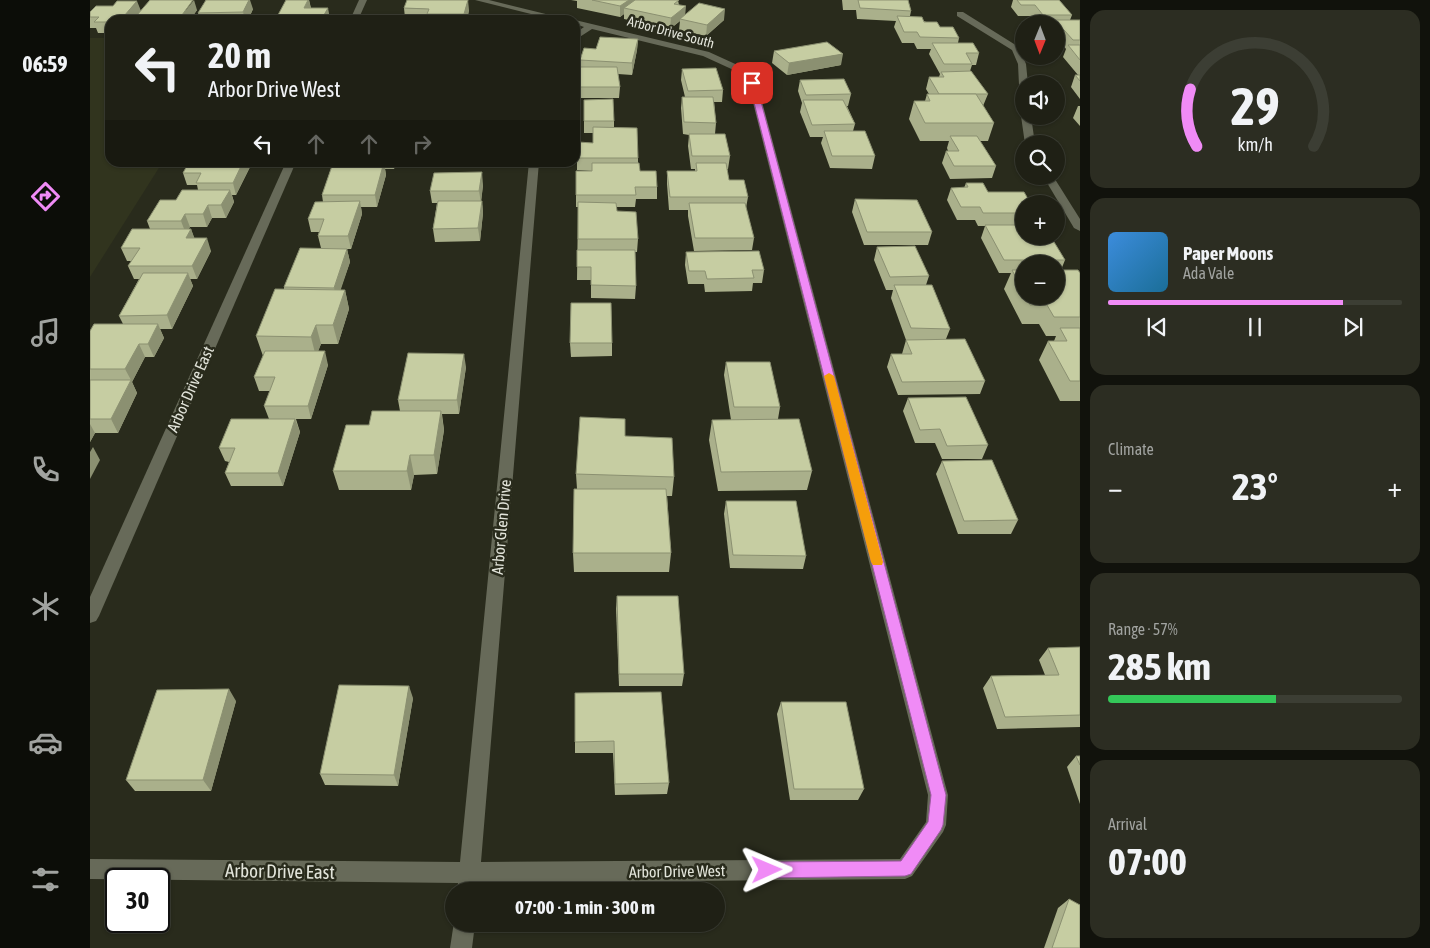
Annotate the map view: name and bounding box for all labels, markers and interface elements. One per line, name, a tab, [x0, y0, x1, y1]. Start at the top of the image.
street label: Arbor Drive South	[626, 13, 716, 51]
north arrow	[1015, 15, 1065, 65]
map controls	[1015, 15, 1065, 305]
icon: left	[125, 35, 190, 100]
text: 20 m	[208, 35, 271, 75]
text: 06:59	[22, 51, 68, 77]
pin	[731, 62, 773, 104]
icon: arrive	[738, 69, 766, 97]
button: sound	[1015, 75, 1065, 125]
text: Arbor Drive West	[208, 76, 341, 102]
text: 29	[1231, 76, 1279, 136]
icon: left	[249, 130, 277, 158]
icon: ahead	[302, 130, 330, 158]
icon: ahead	[355, 130, 383, 158]
icon: right	[408, 130, 436, 158]
text: km/h	[1237, 134, 1273, 155]
button: search	[1015, 135, 1065, 185]
icon: directions	[28, 179, 63, 214]
button: +	[1015, 195, 1065, 245]
text: Paper Moons	[1183, 242, 1273, 264]
button: −	[1015, 255, 1065, 305]
text: Ada Vale	[1183, 264, 1234, 282]
icon: previous	[1143, 313, 1171, 341]
icon: pause	[1241, 313, 1269, 341]
icon: next	[1339, 313, 1367, 341]
icon: music	[28, 315, 63, 350]
street label: Arbor Drive East	[163, 343, 217, 435]
text: Climate	[1108, 440, 1154, 458]
icon: phone	[28, 452, 63, 487]
text: 23°	[1232, 465, 1278, 508]
text: −	[1108, 471, 1123, 503]
text: +	[1387, 471, 1402, 503]
street label: Arbor Glen Drive	[488, 479, 514, 575]
icon: climate	[28, 589, 63, 624]
text: Range · 57%	[1108, 620, 1178, 638]
text: 285 km	[1108, 645, 1211, 688]
icon: car	[28, 725, 63, 760]
text: Arrival	[1108, 815, 1147, 833]
text: 07:00	[1108, 840, 1187, 883]
position arrow	[740, 843, 792, 895]
street label: Arbor Drive East	[225, 859, 335, 883]
street label: Arbor Drive West	[629, 861, 726, 881]
icon: filters	[28, 862, 63, 897]
speed limit sign: 30	[105, 868, 170, 933]
text: 07:00 · 1 min · 300 m	[515, 896, 655, 918]

